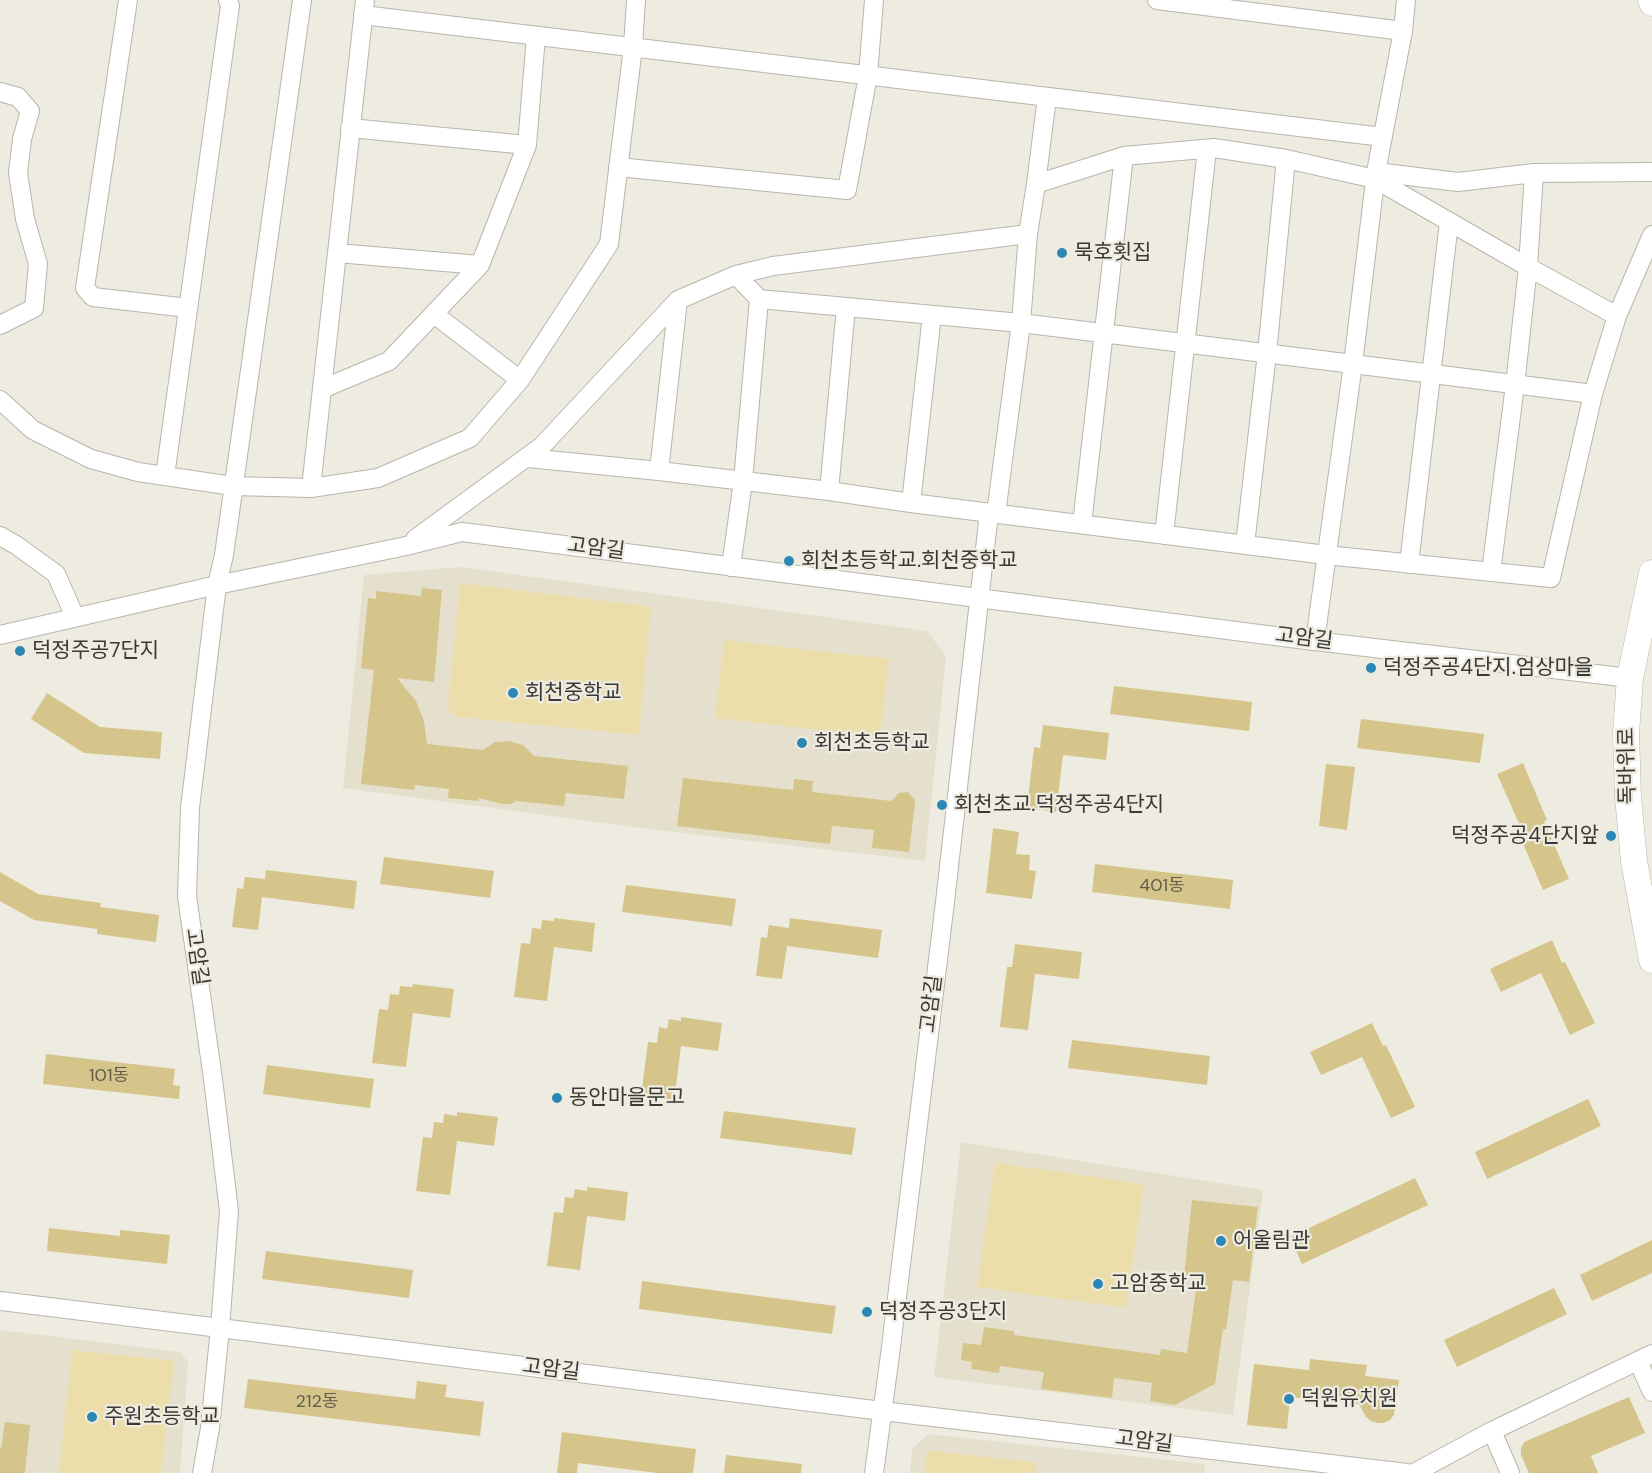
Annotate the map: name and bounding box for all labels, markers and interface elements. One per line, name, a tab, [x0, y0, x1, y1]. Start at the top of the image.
place label: 묵호횟집	[1074, 240, 1151, 266]
marker: 묵호횟집	[1055, 246, 1069, 260]
street label: 고암길	[566, 533, 626, 565]
place label: 회천초등학교.회천중학교	[801, 548, 1018, 574]
marker: 회천초등학교.회천중학교	[782, 554, 796, 568]
street label: 고암길	[1274, 623, 1334, 655]
place label: 덕정주공7단지	[32, 638, 159, 664]
marker: 덕정주공7단지	[13, 644, 27, 658]
place label: 덕정주공4단지.엄상마을	[1383, 655, 1593, 681]
marker: 덕정주공4단지.엄상마을	[1364, 661, 1378, 675]
place label: 회천중학교	[525, 680, 622, 706]
marker: 회천중학교	[506, 686, 520, 700]
street label: 독바위로	[1615, 727, 1641, 805]
place label: 회천초등학교	[814, 730, 930, 756]
marker: 회천초등학교	[795, 736, 809, 750]
place label: 회천초교.덕정주공4단지	[954, 792, 1164, 818]
marker: 회천초교.덕정주공4단지	[935, 798, 949, 812]
place label: 덕정주공4단지앞	[1451, 823, 1599, 849]
marker: 덕정주공4단지앞	[1604, 829, 1618, 843]
house number: 401동	[1139, 875, 1185, 897]
street label: 고암길	[179, 927, 213, 987]
street label: 고암길	[916, 974, 948, 1034]
house number: 101동	[89, 1065, 129, 1087]
place label: 동안마을문고	[569, 1085, 685, 1111]
marker: 동안마을문고	[550, 1091, 564, 1105]
place label: 어울림관	[1233, 1228, 1310, 1254]
marker: 어울림관	[1214, 1234, 1228, 1248]
place label: 고암중학교	[1110, 1271, 1207, 1297]
marker: 고암중학교	[1091, 1277, 1105, 1291]
place label: 덕정주공3단지	[879, 1299, 1007, 1325]
marker: 덕정주공3단지	[860, 1305, 874, 1319]
street label: 고암길	[521, 1354, 581, 1386]
place label: 덕원유치원	[1301, 1386, 1398, 1412]
house number: 212동	[296, 1391, 338, 1413]
marker: 덕원유치원	[1282, 1392, 1296, 1406]
place label: 주원초등학교	[104, 1404, 220, 1430]
marker: 주원초등학교	[85, 1410, 99, 1424]
street label: 고암길	[1114, 1426, 1174, 1458]

